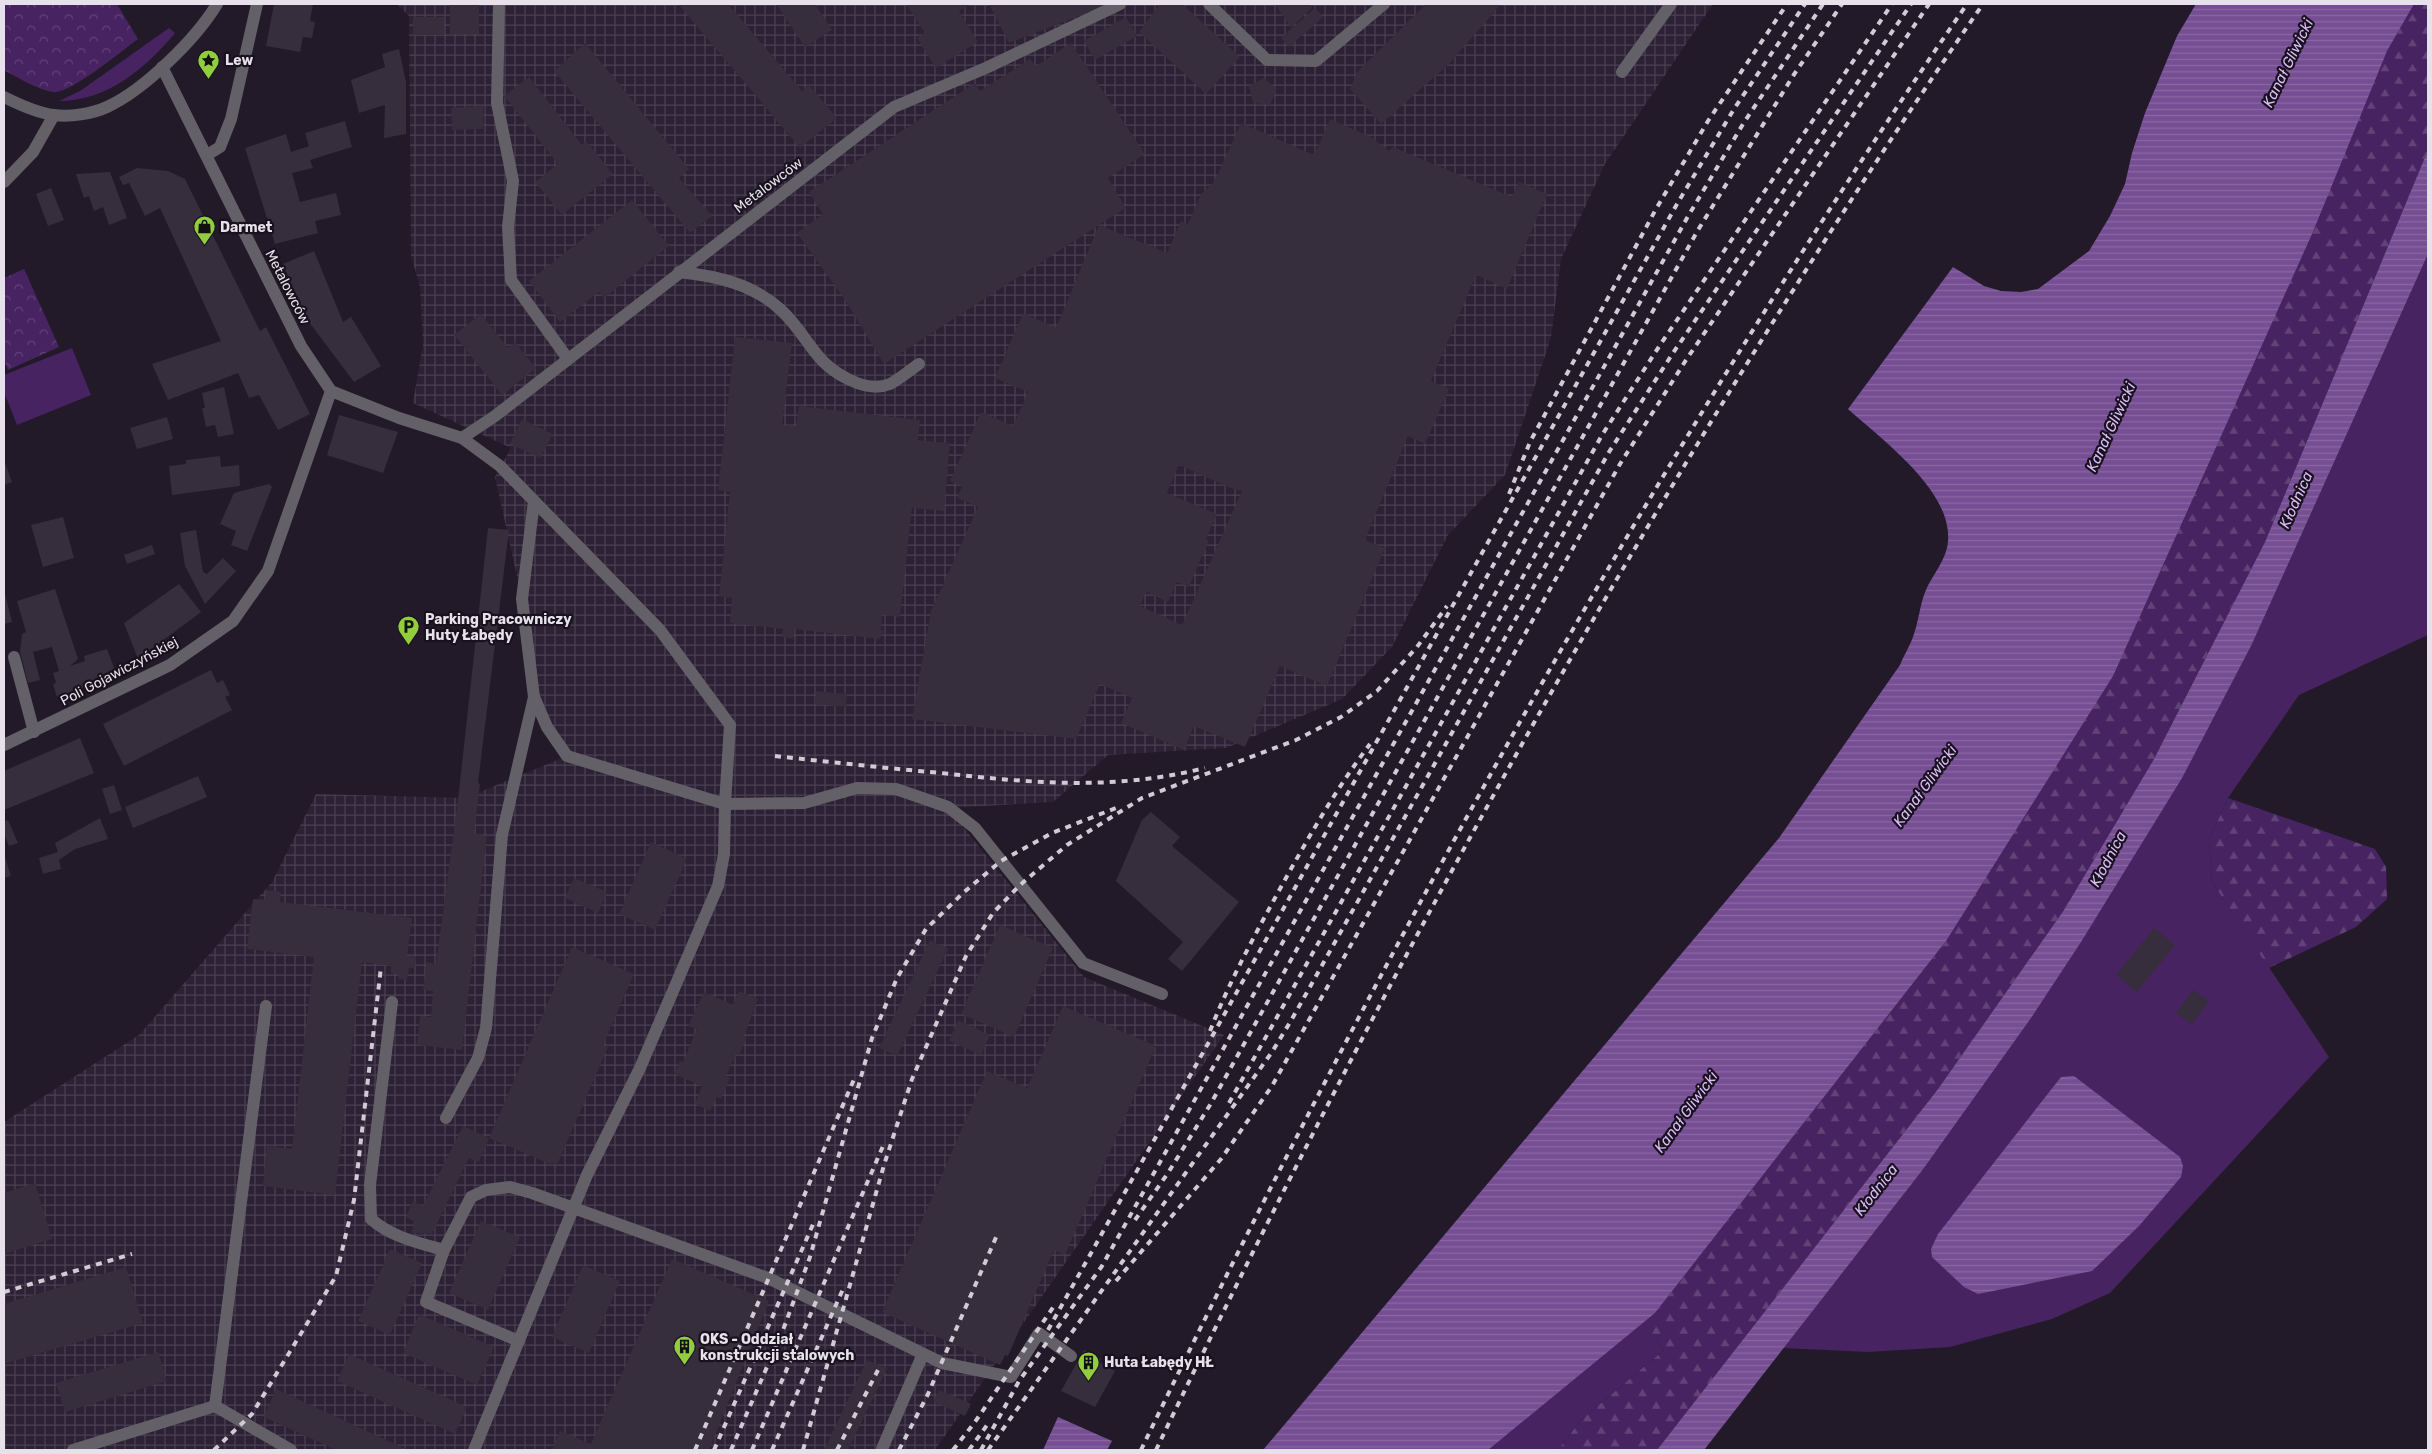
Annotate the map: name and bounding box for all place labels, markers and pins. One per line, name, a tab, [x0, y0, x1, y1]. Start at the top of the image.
place icon: Lew	[197, 48, 221, 79]
place label: Lew	[225, 52, 253, 69]
shop icon: Darmet	[192, 215, 216, 246]
place label: Darmet	[220, 219, 273, 236]
place label: Parking Pracowniczy Huty Łabędy	[425, 611, 572, 644]
parking icon: Parking Pracowniczy Huty Łabędy	[397, 615, 421, 646]
place label: OKS - Oddział konstrukcji stalowych	[700, 1331, 854, 1364]
building icon: OKS - Oddział konstrukcji stalowych	[672, 1335, 696, 1366]
building icon: Huta Łabędy HŁ	[1076, 1350, 1100, 1381]
place label: Huta Łabędy HŁ	[1104, 1354, 1214, 1371]

